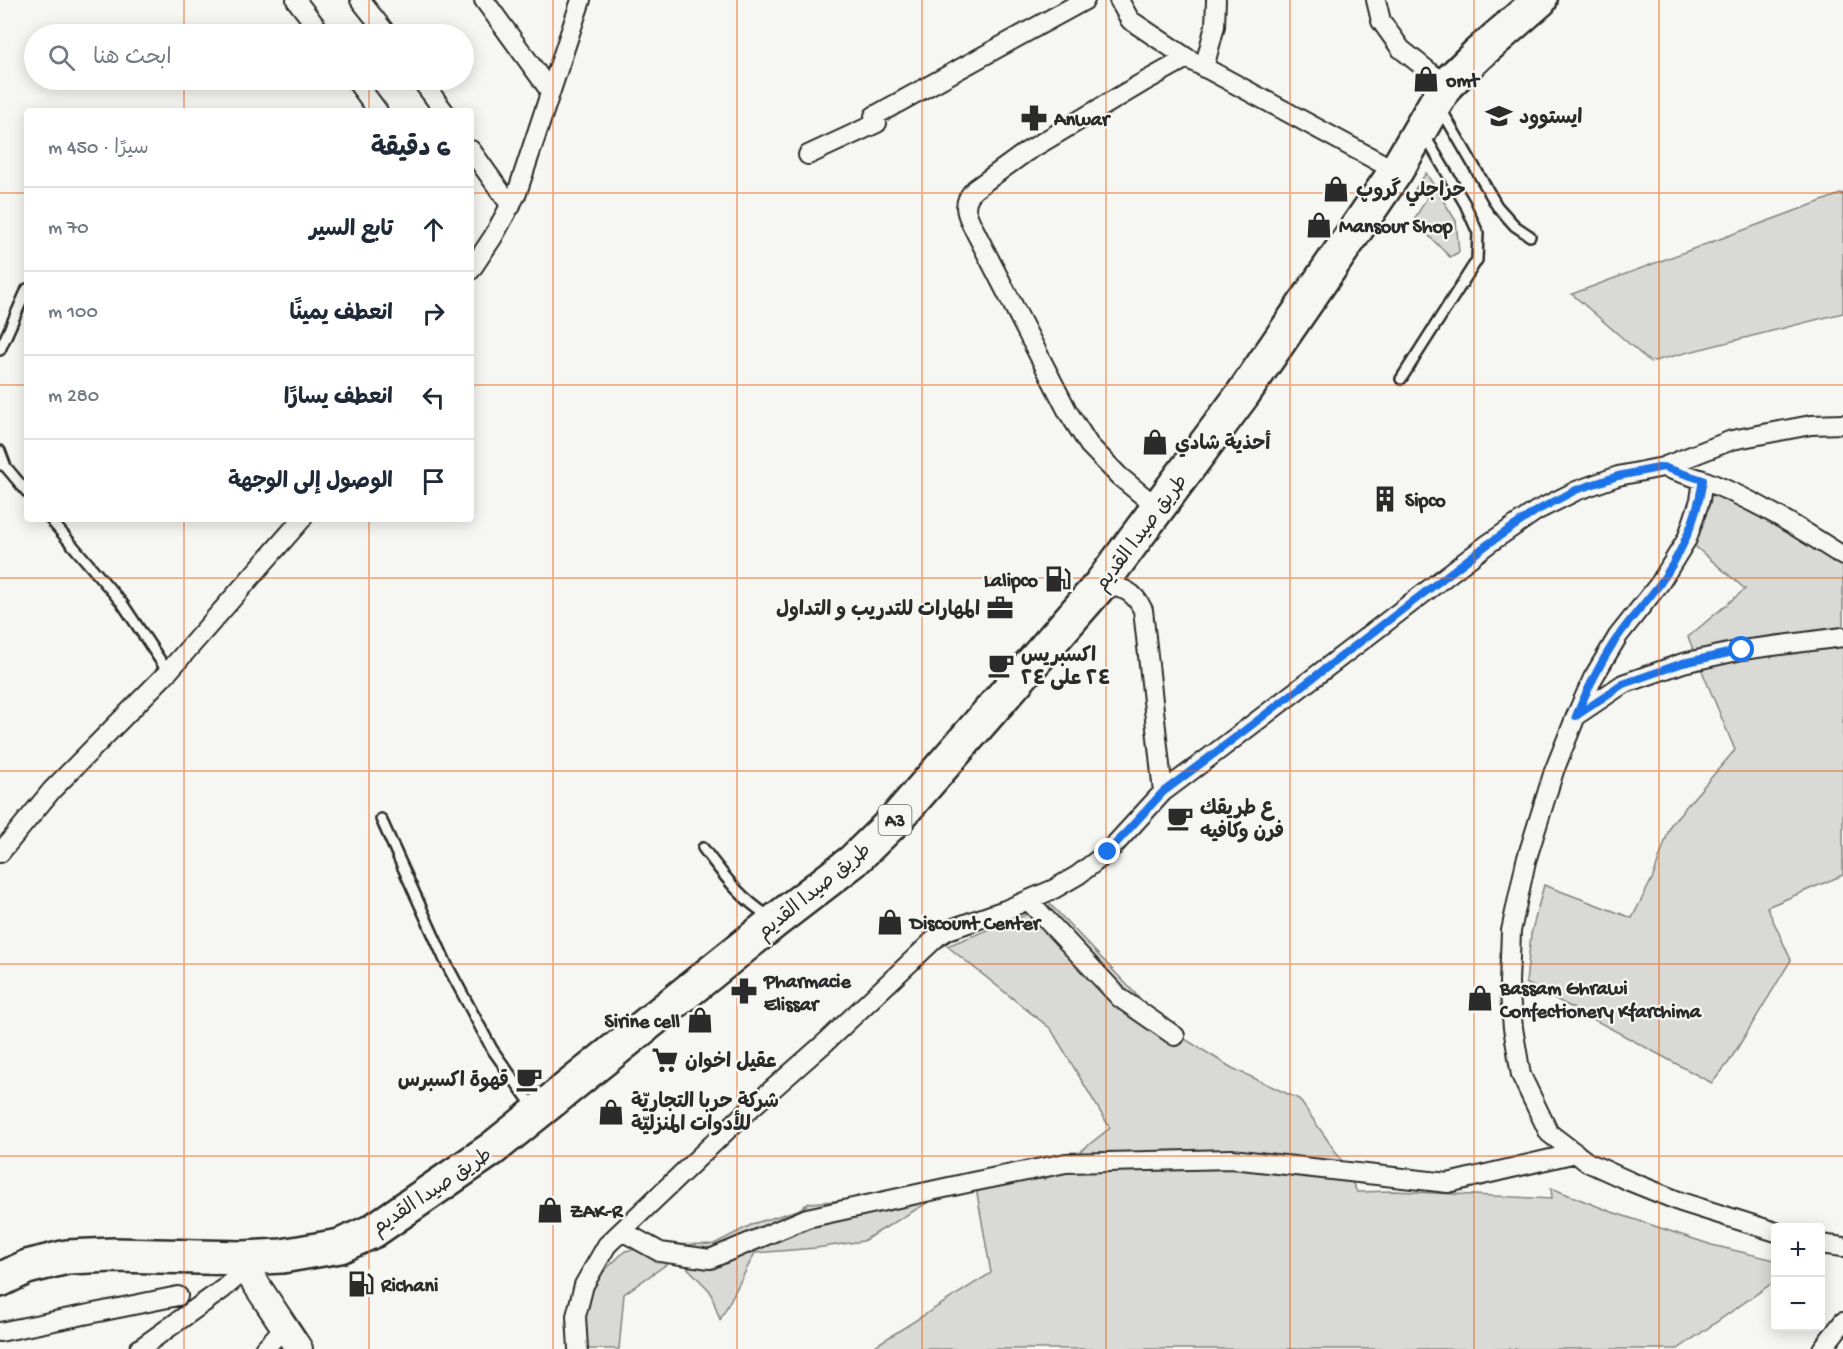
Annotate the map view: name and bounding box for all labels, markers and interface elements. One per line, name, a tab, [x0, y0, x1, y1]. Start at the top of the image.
search box	[24, 24, 474, 90]
icon: search	[45, 41, 78, 74]
text: ابحث هنا	[93, 46, 172, 72]
shop icon: omt	[1411, 64, 1441, 94]
place label: omt	[1445, 71, 1481, 94]
school or university icon: ايستوود	[1484, 101, 1514, 131]
pharmacy icon: Anwar	[1019, 103, 1049, 133]
place label: ايستوود	[1519, 107, 1583, 131]
place label: Anwar	[1053, 110, 1111, 133]
text: 6 دقيقة	[371, 135, 450, 166]
text: سيرًا · 450 m	[48, 138, 149, 161]
shop icon: حراجلي گروپ	[1321, 174, 1351, 204]
place label: حراجلي گروپ	[1356, 177, 1466, 207]
shop icon: Mansour Shop	[1304, 210, 1334, 240]
icon: ahead	[417, 213, 450, 246]
place label: Mansour Shop	[1339, 217, 1453, 240]
text: 70 m	[48, 218, 89, 241]
text: تابع السير	[309, 218, 393, 244]
icon: right	[417, 297, 450, 330]
text: 100 m	[48, 302, 98, 325]
text: انعطف يمينًا	[290, 302, 393, 328]
icon: left	[417, 381, 450, 414]
text: 280 m	[48, 386, 99, 409]
text: انعطف يسارًا	[284, 386, 393, 412]
shop icon: أحذية شادي	[1140, 427, 1170, 457]
place label: أحذية شادي	[1175, 430, 1271, 458]
icon: arrive	[417, 465, 450, 498]
text: الوصول إلى الوجهة	[228, 470, 393, 496]
street label: طريق صيدا القديم	[1091, 471, 1195, 597]
building icon: Sipco	[1370, 484, 1400, 514]
place label: Sipco	[1405, 491, 1446, 514]
fuel station icon: Lalipco	[1043, 564, 1073, 594]
place label: Lalipco	[984, 571, 1039, 594]
office icon: المهارات للتدريب و التداول	[985, 593, 1015, 623]
place label: المهارات للتدريب و التداول	[776, 599, 980, 623]
route start	[1728, 636, 1754, 662]
place label: اكسبريس ٢٤ على ٢٤	[1021, 645, 1110, 692]
cafe icon: اكسبريس ٢٤ على ٢٤	[986, 650, 1016, 680]
place label: ع طريقك فرن وكافيه	[1200, 798, 1284, 845]
cafe icon: ع طريقك فرن وكافيه	[1165, 803, 1195, 833]
road number: A3	[878, 805, 912, 835]
route end	[1094, 838, 1120, 864]
street label: طريق صيدا القديم	[753, 839, 877, 946]
shop icon: Discount Center	[875, 907, 905, 937]
place label: Discount Center	[908, 914, 1042, 937]
place label: Pharmacie Elissar	[763, 972, 851, 1018]
pharmacy icon: Pharmacie Elissar	[729, 976, 759, 1006]
place label: Bassam Ghrawi Confectionery Kfarchima	[1499, 979, 1702, 1025]
shop icon: Bassam Ghrawi Confectionery Kfarchima	[1465, 983, 1495, 1013]
shop icon: Sirine cell	[685, 1005, 715, 1035]
place label: Sirine cell	[604, 1012, 681, 1035]
supermarket icon: عقيل اخوان	[650, 1045, 680, 1075]
place label: عقيل اخوان	[685, 1051, 777, 1075]
cafe icon: قهوة اكسبرس	[514, 1064, 544, 1094]
place label: قهوة اكسبرس	[398, 1069, 509, 1094]
place label: شركة حربا التجاريّة للأدوات المنزليّة	[631, 1091, 779, 1138]
shop icon: شركة حربا التجاريّة للأدوات المنزليّة	[596, 1097, 626, 1127]
street label: طريق صيدا القديم	[368, 1143, 498, 1242]
shop icon: ZAK-R	[535, 1195, 565, 1225]
place label: ZAK-R	[570, 1202, 624, 1225]
map controls	[1771, 1223, 1825, 1331]
button: +	[1771, 1223, 1825, 1277]
fuel station icon: Richani	[346, 1269, 376, 1299]
place label: Richani	[380, 1276, 438, 1299]
button: −	[1771, 1277, 1825, 1331]

